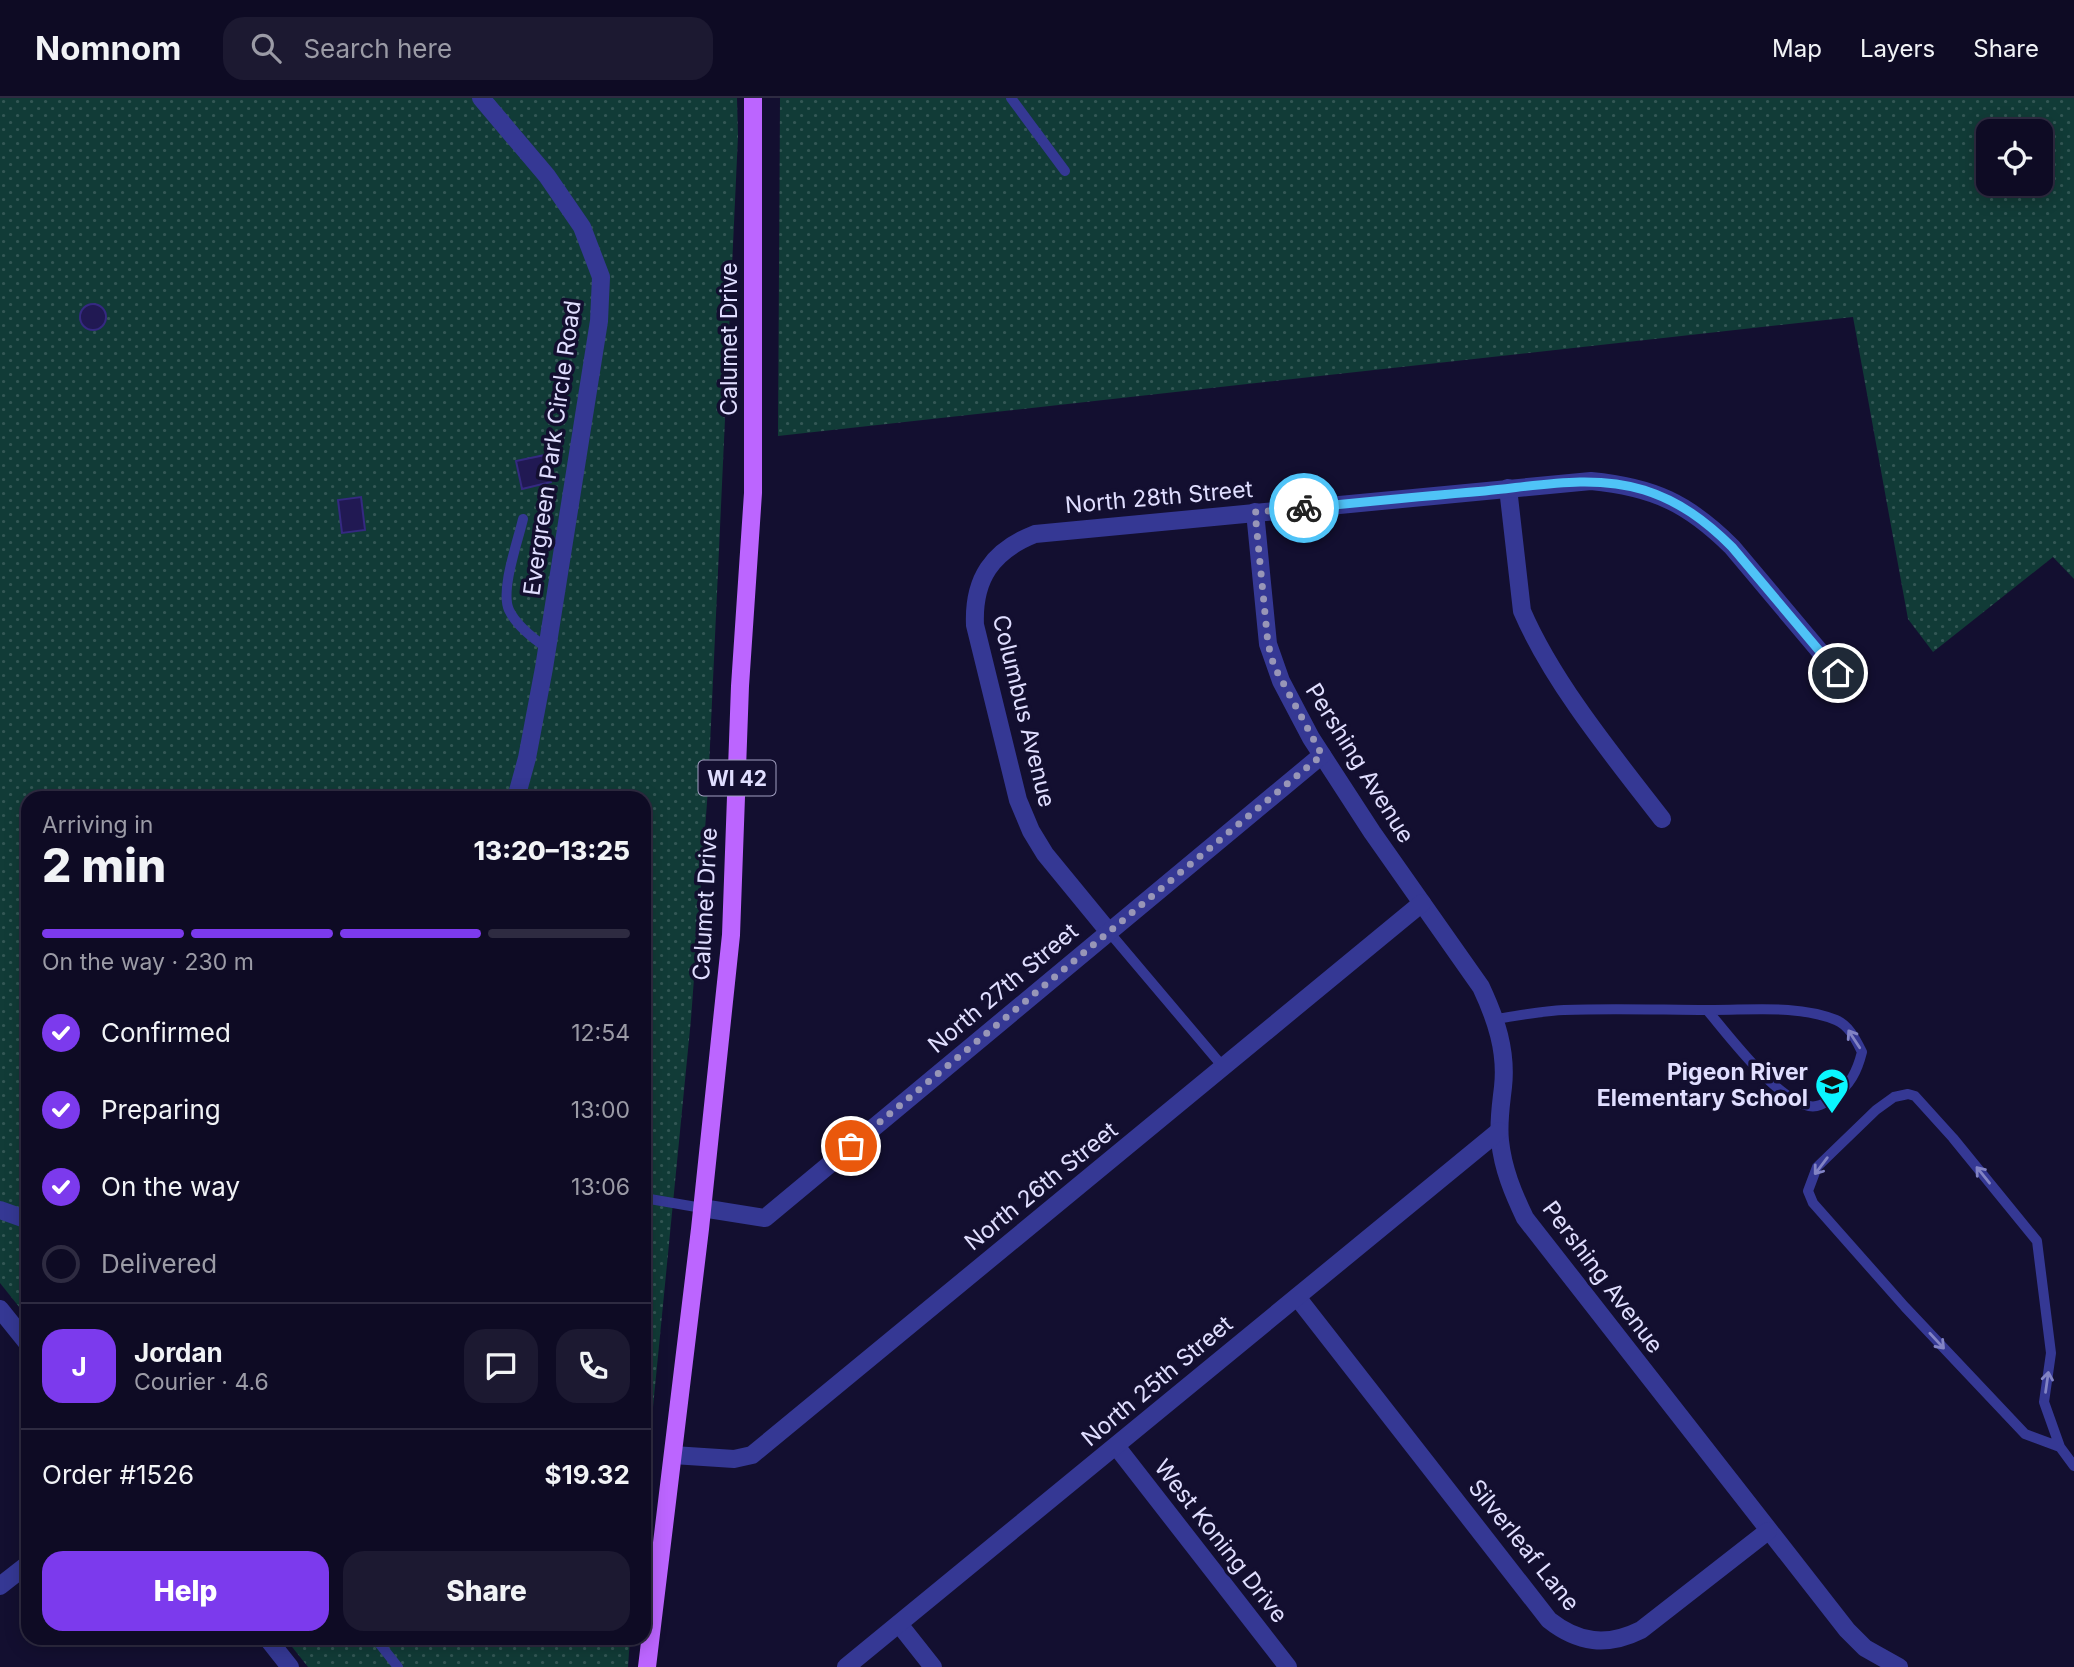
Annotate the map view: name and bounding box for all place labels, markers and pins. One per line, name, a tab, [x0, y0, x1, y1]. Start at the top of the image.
pin	[1808, 643, 1868, 703]
place label: Pigeon River Elementary School	[1597, 1058, 1808, 1112]
school or university icon: Pigeon River Elementary School	[1813, 1066, 1851, 1115]
pin	[821, 1116, 881, 1176]

